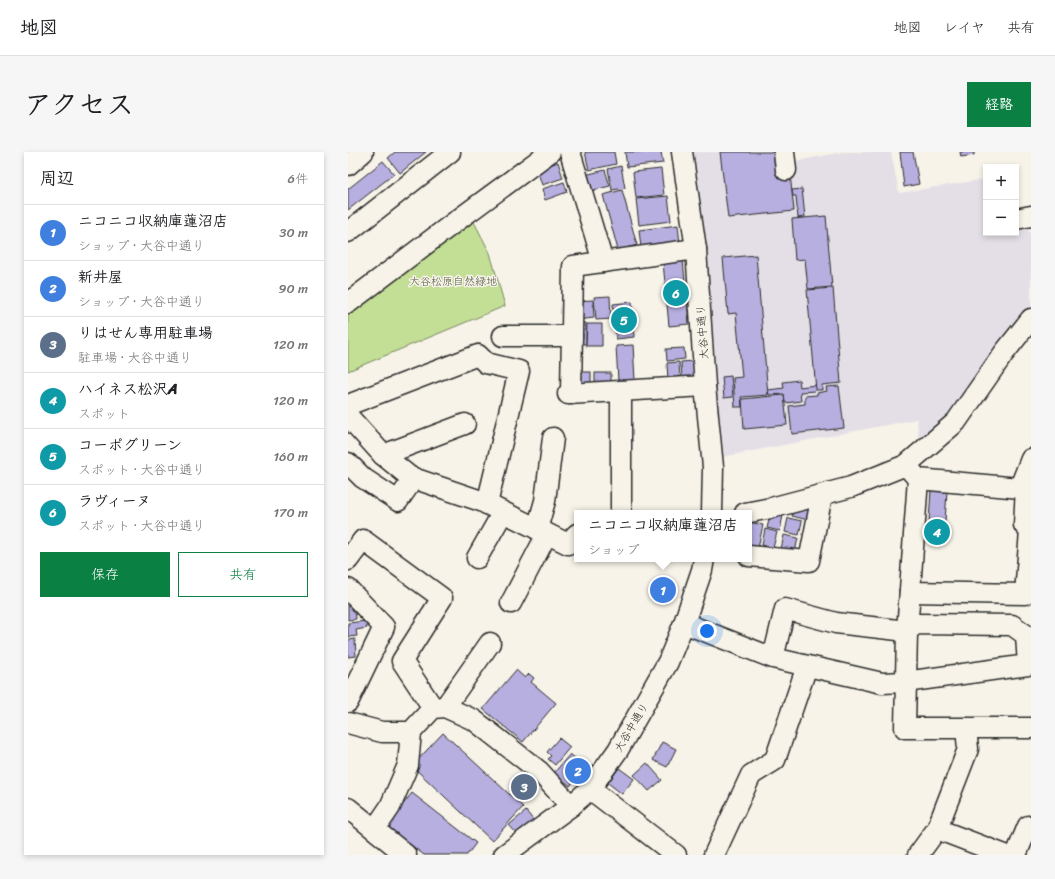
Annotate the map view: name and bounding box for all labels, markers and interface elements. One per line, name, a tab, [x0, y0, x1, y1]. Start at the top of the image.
text: 地図	[20, 11, 58, 44]
text: 地図	[894, 15, 922, 40]
text: レイヤ	[944, 15, 985, 40]
text: 共有	[1007, 15, 1035, 40]
text: アクセス	[24, 80, 134, 129]
button: 経路	[967, 82, 1031, 127]
text: 周辺	[40, 163, 74, 193]
map controls	[983, 164, 1019, 236]
button: +	[983, 164, 1019, 200]
text: 6件	[288, 167, 308, 190]
button: −	[983, 200, 1019, 236]
text: ニコニコ収納庫蓮沼店	[78, 208, 228, 234]
text: 1	[50, 221, 56, 244]
text: 30 m	[279, 221, 308, 244]
text: ショップ · 大谷中通り	[78, 234, 205, 257]
text: 新井屋	[78, 264, 123, 290]
park label: 大谷松原自然緑地	[409, 272, 497, 291]
text: 2	[49, 277, 57, 300]
text: 90 m	[278, 277, 308, 300]
pin: 6	[663, 278, 689, 308]
text: ショップ · 大谷中通り	[78, 290, 205, 313]
street label: 大谷中通り	[691, 304, 714, 360]
pin: 5	[611, 305, 637, 335]
text: りはせん専用駐車場	[78, 320, 213, 346]
text: 3	[49, 333, 57, 356]
text: 120 m	[273, 333, 308, 356]
text: 駐車場 · 大谷中通り	[78, 346, 192, 369]
text: ハイネス松沢A	[78, 376, 178, 402]
text: 4	[49, 389, 57, 412]
text: 120 m	[273, 389, 308, 412]
text: スポット	[78, 402, 130, 425]
text: コーポグリーン	[78, 432, 182, 458]
text: 5	[49, 445, 57, 468]
text: 160 m	[273, 445, 308, 468]
text: スポット · 大谷中通り	[78, 458, 205, 481]
text: ラヴィーヌ	[78, 488, 151, 514]
text: 6	[49, 501, 57, 524]
text: 170 m	[273, 501, 308, 524]
popup	[574, 510, 752, 562]
text: ニコニコ収納庫蓮沼店	[588, 512, 738, 538]
text: スポット · 大谷中通り	[78, 514, 205, 537]
pin: 4	[924, 517, 950, 547]
text: ショップ	[588, 538, 639, 561]
button: 保存	[40, 552, 170, 597]
button: 共有	[178, 552, 308, 597]
pin: 1	[650, 575, 676, 605]
your location	[697, 621, 717, 641]
street label: 大谷中通り	[609, 699, 654, 756]
pin: 2	[565, 756, 591, 786]
pin: 3	[511, 772, 537, 802]

